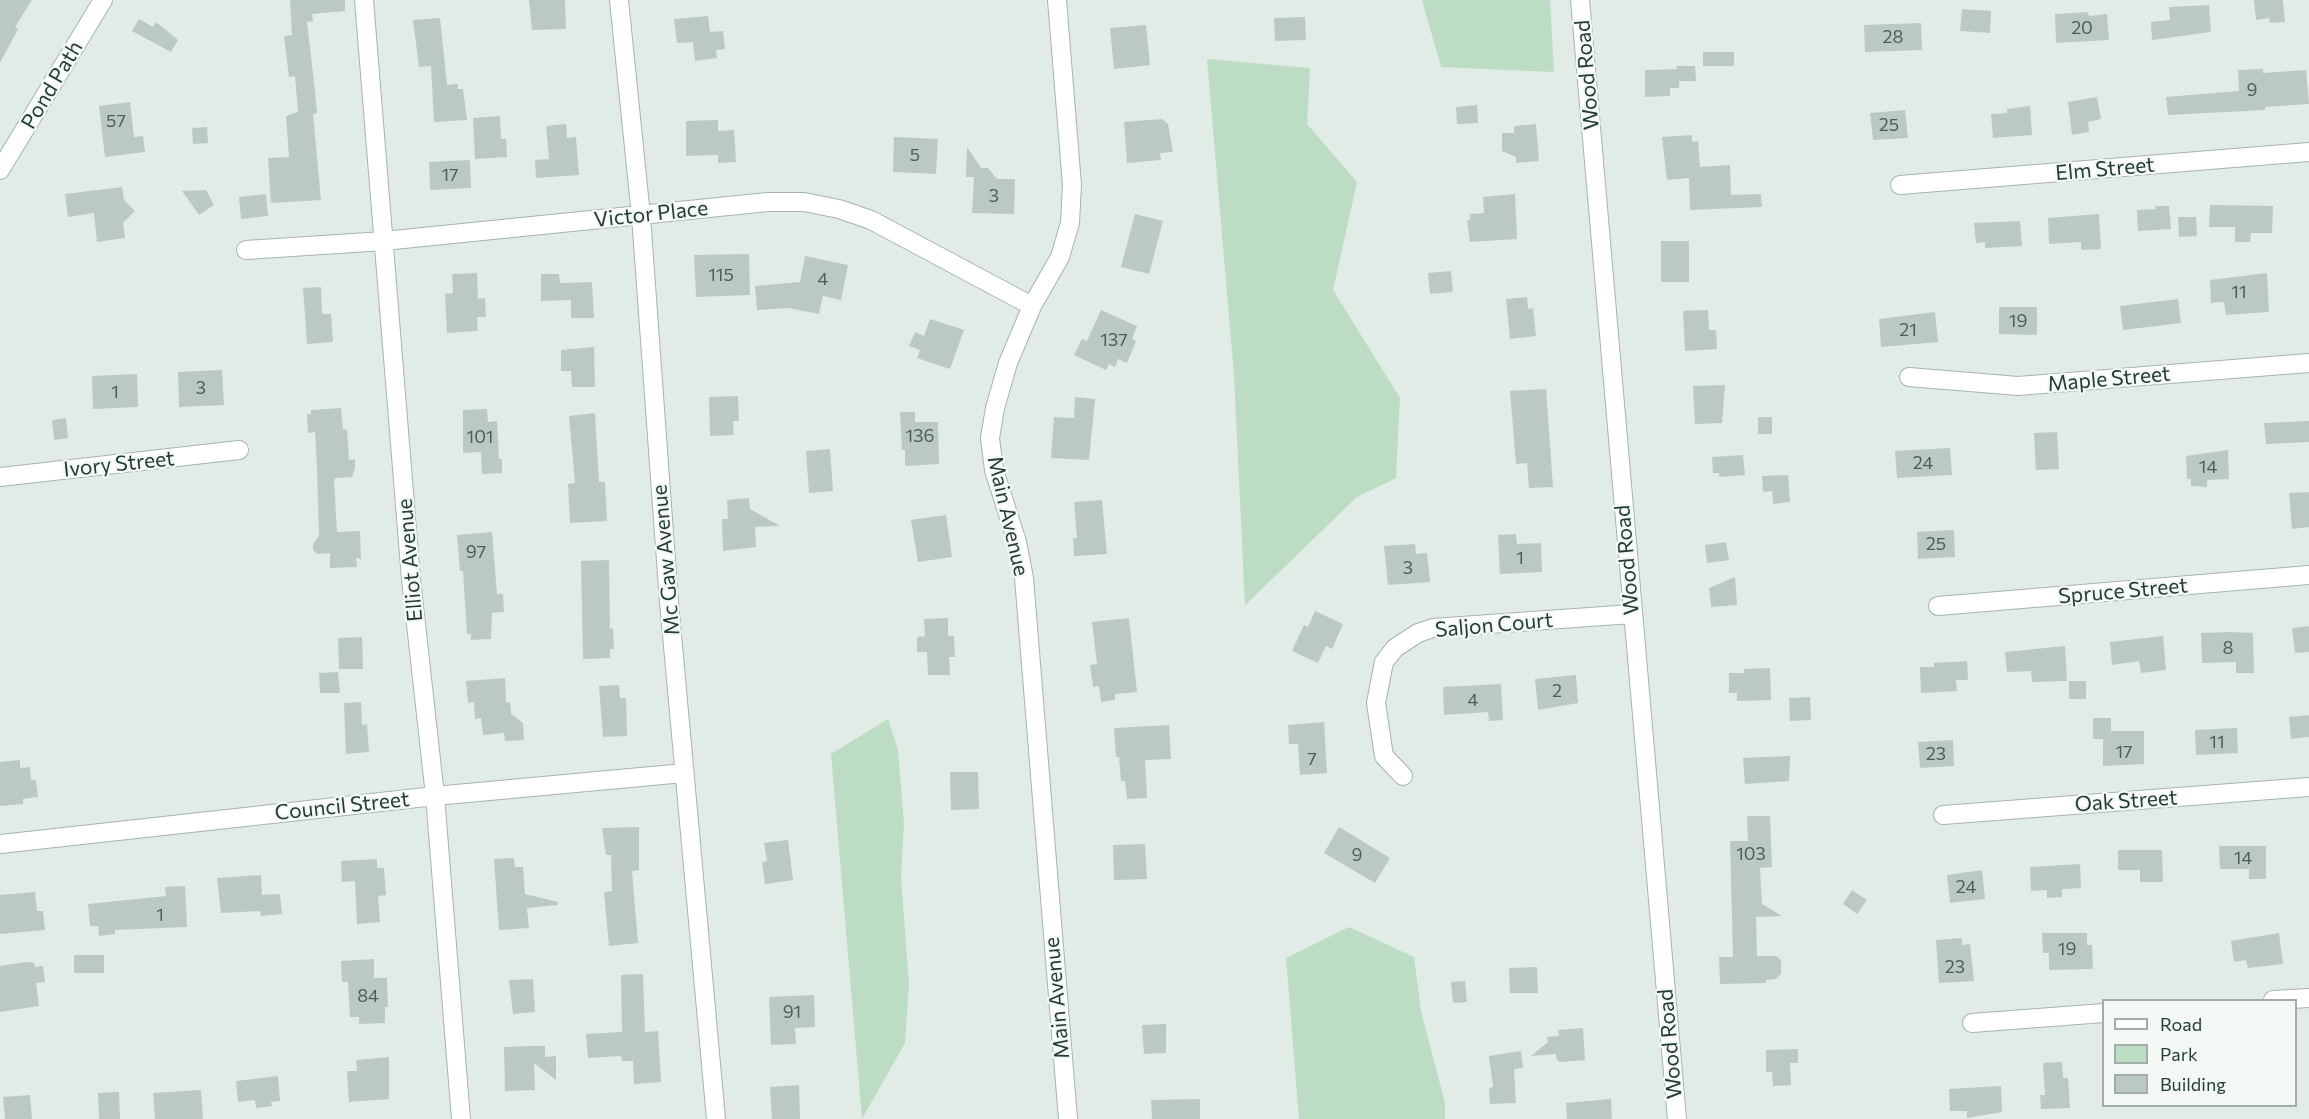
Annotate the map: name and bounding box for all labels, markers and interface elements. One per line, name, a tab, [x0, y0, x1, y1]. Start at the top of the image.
house number: 20	[2071, 17, 2093, 39]
street label: Wood Road	[1570, 19, 1604, 131]
house number: 28	[1883, 26, 1903, 48]
street label: Pond Path	[16, 36, 88, 134]
house number: 9	[2247, 79, 2257, 101]
house number: 57	[106, 110, 126, 132]
house number: 25	[1879, 114, 1899, 136]
house number: 5	[910, 144, 920, 166]
street label: Elm Street	[2054, 152, 2156, 186]
house number: 17	[441, 164, 459, 186]
house number: 3	[989, 185, 999, 207]
street label: Victor Place	[593, 195, 709, 233]
house number: 115	[708, 264, 734, 286]
house number: 4	[818, 268, 828, 290]
house number: 11	[2231, 281, 2247, 303]
house number: 19	[2009, 310, 2027, 332]
house number: 21	[1899, 319, 1917, 341]
house number: 137	[1100, 329, 1128, 351]
street label: Maple Street	[2047, 361, 2171, 397]
house number: 3	[196, 377, 206, 399]
house number: 1	[111, 381, 119, 403]
house number: 136	[906, 425, 934, 447]
house number: 101	[466, 426, 494, 448]
street label: Ivory Street	[62, 446, 176, 482]
house number: 24	[1913, 452, 1933, 474]
street label: Main Avenue	[982, 454, 1034, 578]
house number: 14	[2199, 456, 2217, 478]
street label: Mc Gaw Avenue	[647, 483, 685, 637]
street label: Elliot Avenue	[392, 497, 428, 623]
street label: Wood Road	[1610, 504, 1644, 616]
house number: 25	[1926, 533, 1946, 555]
house number: 97	[466, 541, 486, 563]
house number: 1	[1516, 547, 1524, 569]
house number: 3	[1403, 557, 1413, 579]
street label: Spruce Street	[2057, 573, 2189, 609]
street label: Saljon Court	[1434, 607, 1554, 643]
house number: 8	[2223, 637, 2233, 659]
house number: 2	[1552, 680, 1562, 702]
house number: 4	[1468, 689, 1478, 711]
house number: 11	[2209, 731, 2225, 753]
house number: 17	[2115, 741, 2133, 763]
house number: 23	[1926, 743, 1946, 765]
house number: 7	[1307, 748, 1317, 770]
street label: Oak Street	[2074, 785, 2178, 817]
street label: Council Street	[273, 786, 411, 826]
house number: 103	[1736, 843, 1766, 865]
house number: 9	[1352, 844, 1362, 866]
house number: 14	[2234, 847, 2252, 869]
house number: 24	[1956, 876, 1976, 898]
house number: 1	[156, 904, 164, 926]
street label: Main Avenue	[1039, 936, 1075, 1060]
house number: 19	[2058, 938, 2076, 960]
house number: 23	[1945, 956, 1965, 978]
house number: 84	[357, 985, 379, 1007]
street label: Wood Road	[1653, 988, 1687, 1100]
legend	[2102, 999, 2297, 1107]
house number: 91	[783, 1001, 801, 1023]
text: Road	[2160, 1013, 2202, 1035]
text: Park	[2160, 1043, 2198, 1065]
text: Building	[2160, 1073, 2226, 1095]

